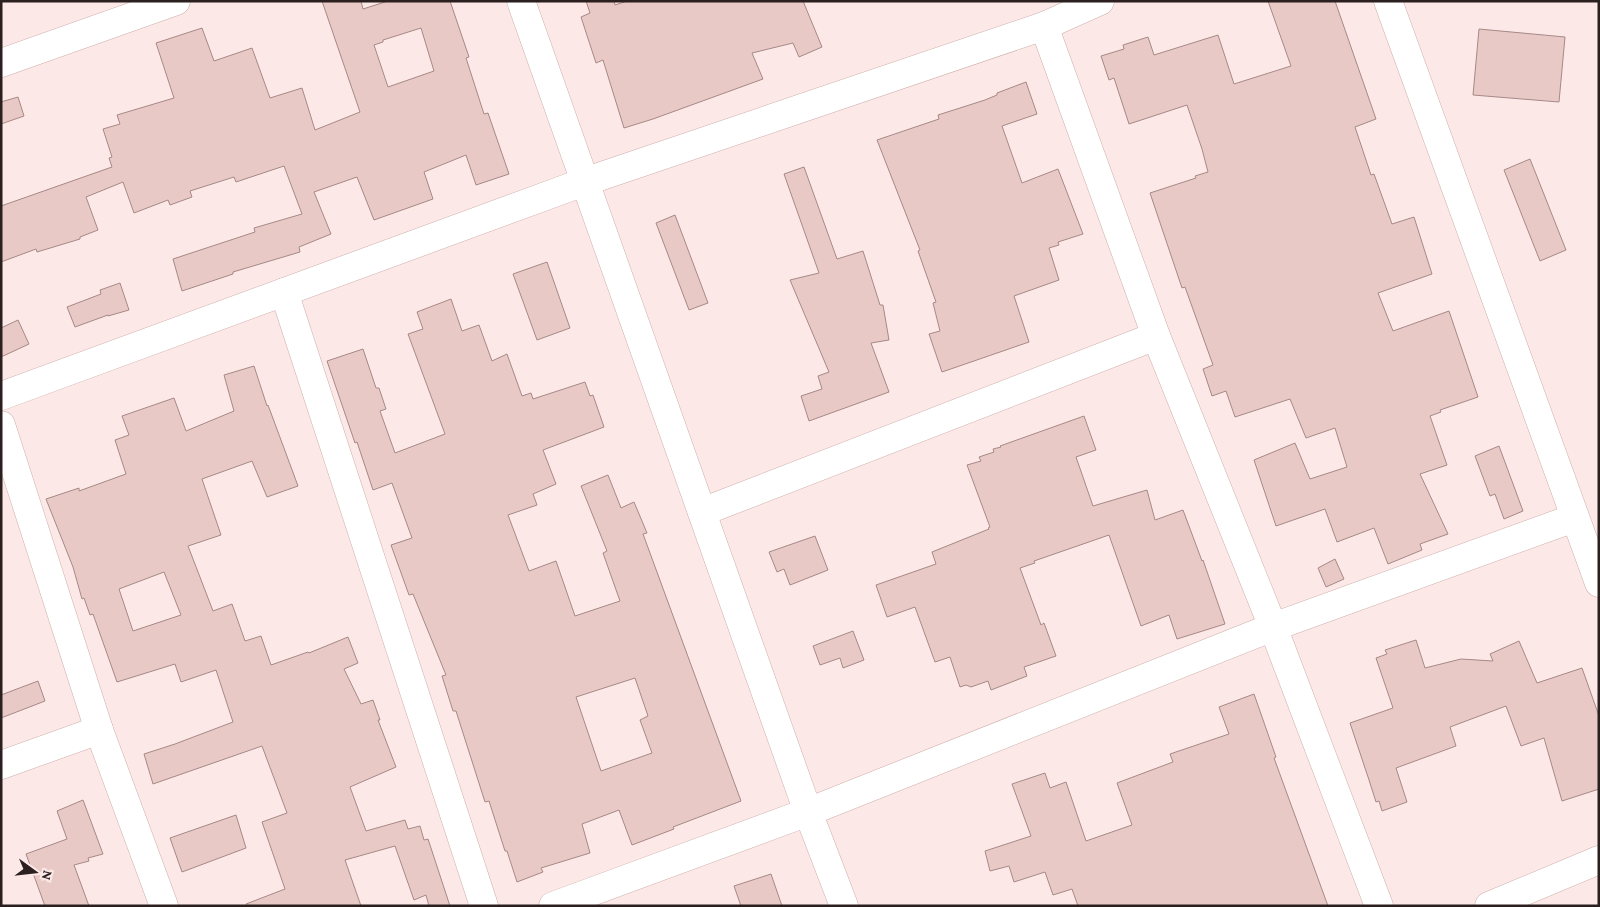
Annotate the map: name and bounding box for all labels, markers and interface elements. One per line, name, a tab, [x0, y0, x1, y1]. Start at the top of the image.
north arrow	[10, 847, 60, 897]
text: N	[38, 869, 57, 882]

